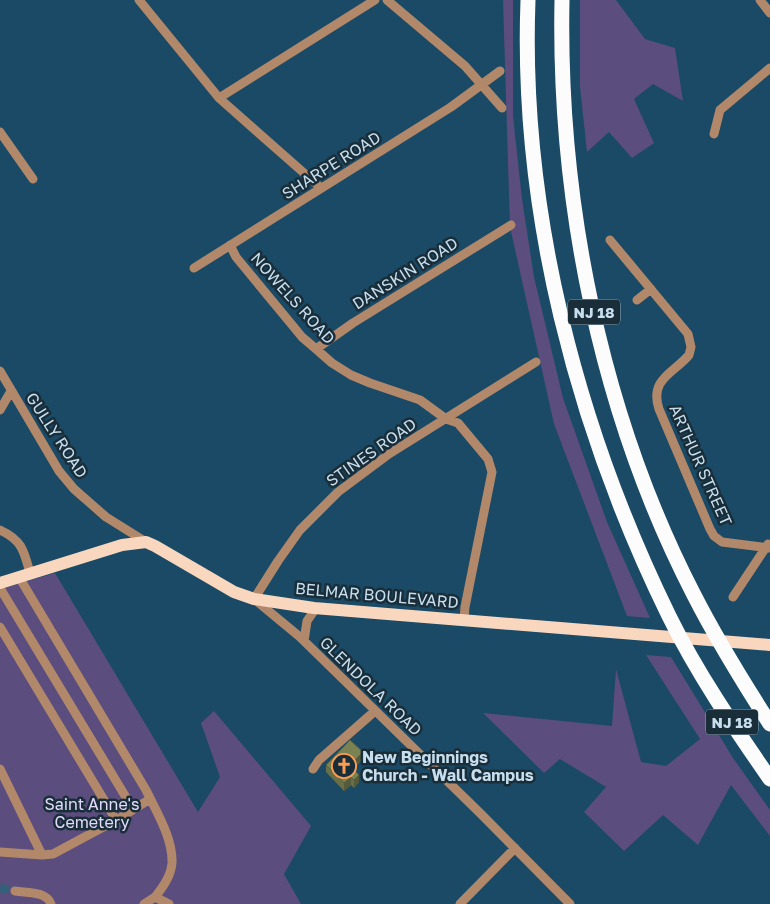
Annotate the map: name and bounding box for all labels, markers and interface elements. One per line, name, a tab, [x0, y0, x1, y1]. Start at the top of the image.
street label: SHARPE ROAD	[278, 127, 384, 203]
street label: DANSKIN ROAD	[349, 233, 461, 313]
street label: NOWELS ROAD	[247, 248, 339, 348]
road number: NJ 18	[568, 300, 620, 324]
street label: GULLY ROAD	[22, 389, 92, 481]
street label: ARTHUR STREET	[665, 401, 737, 529]
street label: STINES ROAD	[322, 414, 420, 490]
street label: BELMAR BOULEVARD	[294, 578, 460, 612]
street label: GLENDOLA ROAD	[316, 632, 426, 740]
road number: NJ 18	[706, 710, 758, 734]
place label: New Beginnings Church - Wall Campus	[362, 747, 534, 785]
church icon: New Beginnings Church - Wall Campus	[331, 753, 357, 779]
park label: Saint Anne's Cemetery	[44, 794, 140, 832]

